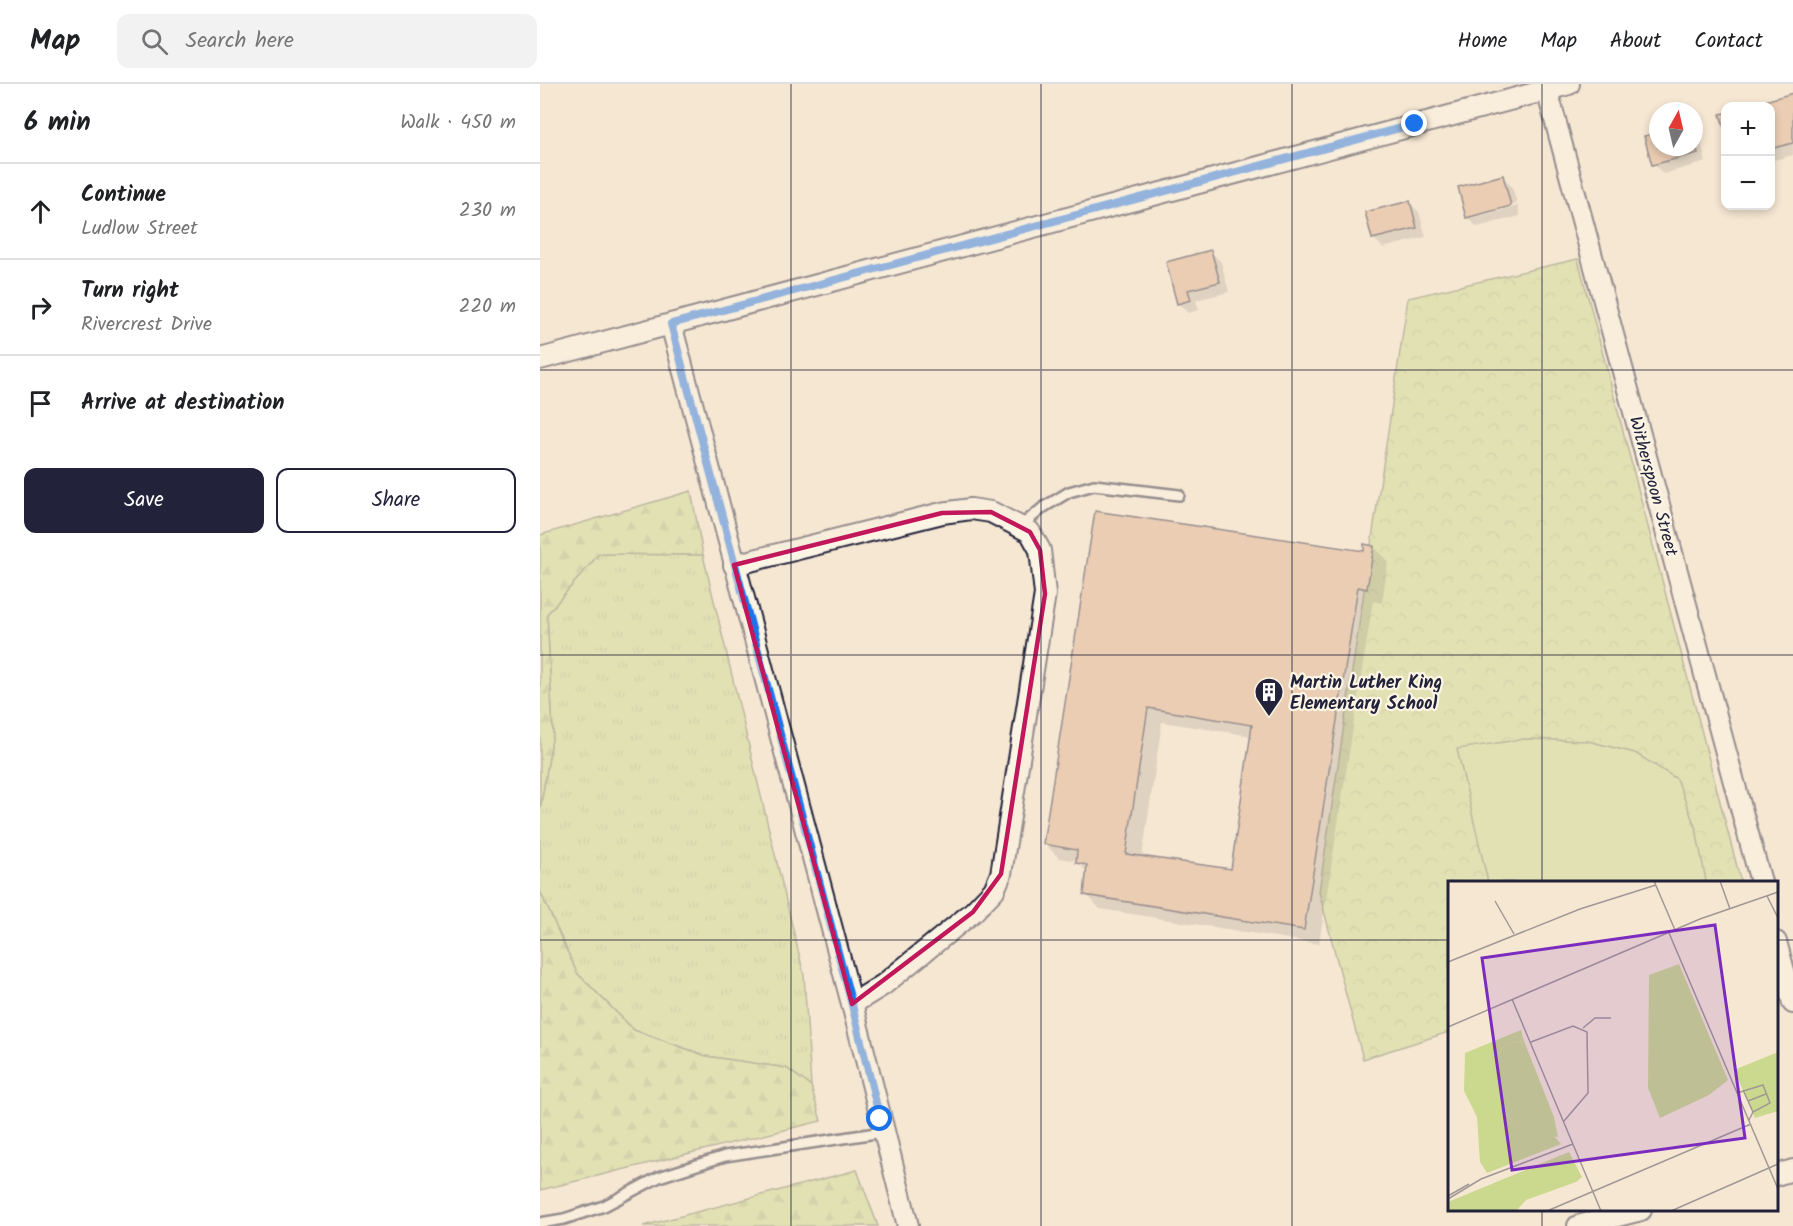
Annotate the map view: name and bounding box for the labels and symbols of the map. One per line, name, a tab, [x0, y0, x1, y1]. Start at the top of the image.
north arrow	[1649, 102, 1703, 156]
route end	[1401, 110, 1427, 136]
street label: Witherspoon Street	[1620, 413, 1685, 561]
place label: Martin Luther King Elementary School	[1290, 669, 1442, 719]
building icon: Martin Luther King Elementary School	[1253, 676, 1285, 718]
inset map	[1448, 881, 1778, 1211]
route start	[866, 1105, 892, 1131]

